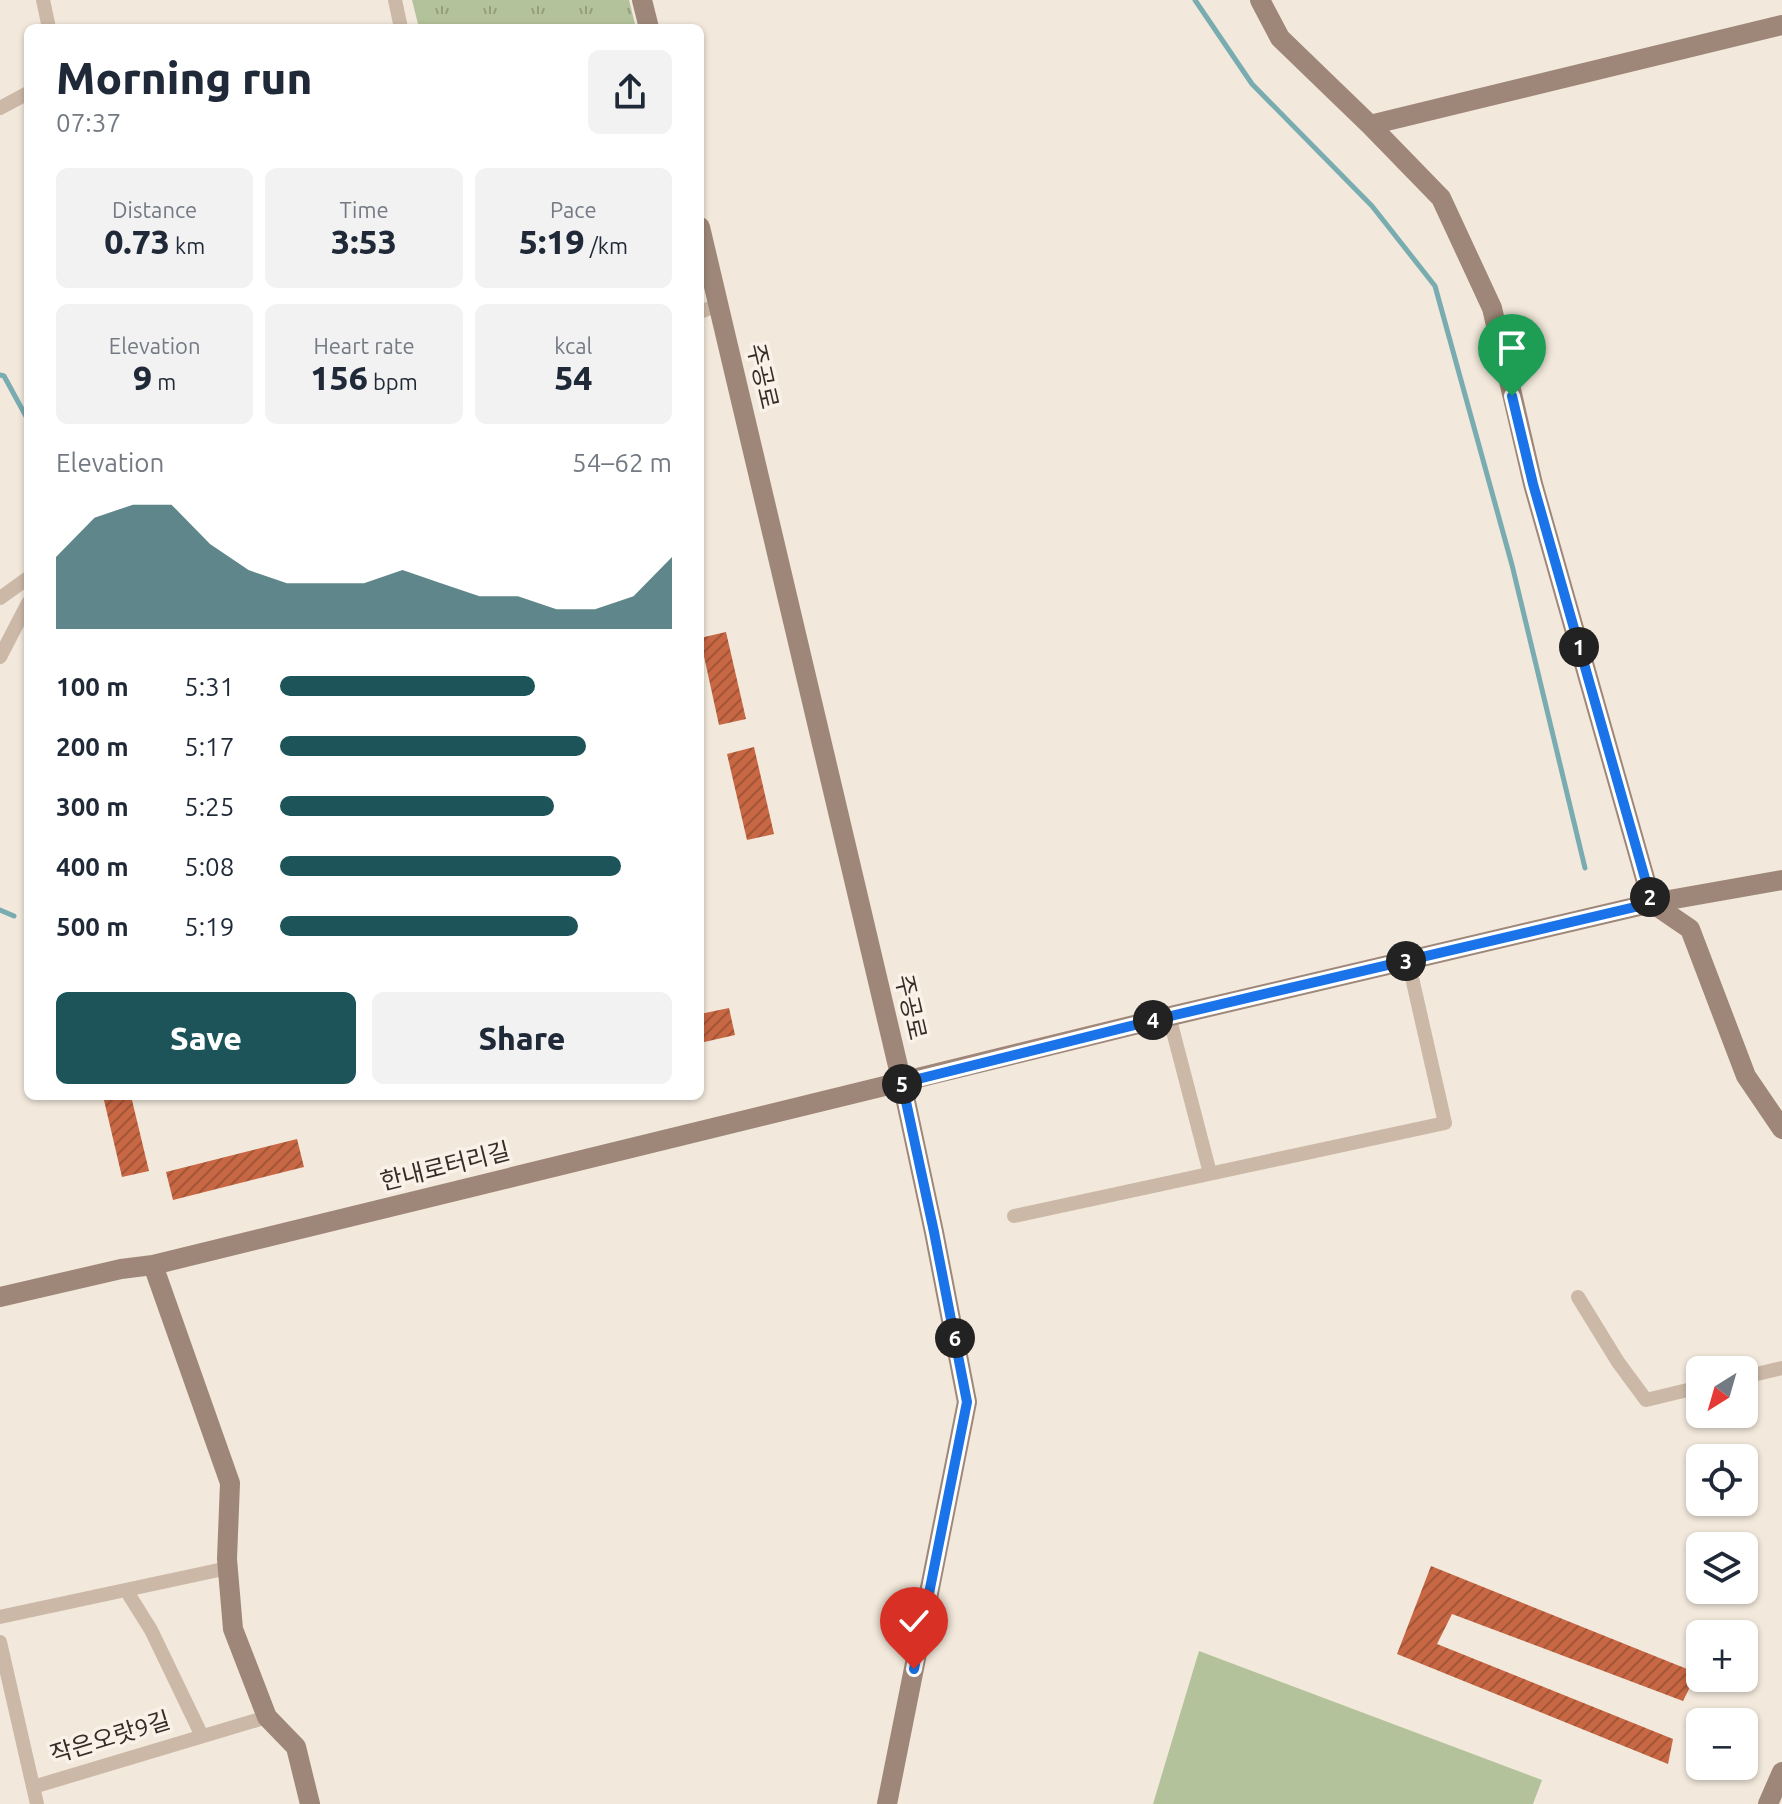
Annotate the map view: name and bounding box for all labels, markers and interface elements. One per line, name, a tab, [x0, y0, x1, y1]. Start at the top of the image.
button: share	[588, 50, 672, 134]
text: Morning run	[56, 53, 312, 102]
text: 07:37	[56, 108, 121, 137]
text: Distance	[112, 197, 197, 222]
text: Time	[339, 197, 389, 222]
text: Pace	[550, 197, 597, 222]
text: 0.73	[104, 222, 170, 260]
text: 3:53	[331, 222, 397, 260]
text: 5:19	[519, 222, 585, 260]
text: km	[170, 233, 205, 258]
text: /km	[585, 233, 628, 258]
pin	[1478, 314, 1546, 396]
icon: arrive	[1490, 326, 1534, 370]
text: Elevation	[109, 333, 201, 358]
text: Heart rate	[313, 333, 415, 358]
text: kcal	[554, 333, 592, 358]
street label: 주공로	[742, 341, 784, 411]
text: 9	[133, 358, 152, 396]
text: 156	[310, 358, 368, 396]
text: 54	[554, 358, 593, 396]
text: m	[152, 369, 176, 394]
text: bpm	[368, 369, 418, 394]
text: Elevation	[56, 448, 164, 477]
text: 54–62 m	[572, 448, 672, 477]
pin: 1	[1559, 627, 1599, 667]
text: 1	[1573, 634, 1585, 659]
text: 100 m	[56, 672, 129, 701]
text: 5:31	[184, 672, 234, 701]
text: 200 m	[56, 732, 129, 761]
text: 5:17	[184, 732, 234, 761]
text: 300 m	[56, 792, 129, 821]
text: 5:25	[184, 792, 234, 821]
text: 400 m	[56, 852, 129, 881]
text: 5:08	[184, 852, 234, 881]
pin: 2	[1630, 877, 1670, 917]
text: 2	[1644, 884, 1656, 909]
text: 500 m	[56, 912, 129, 941]
text: 5:19	[184, 912, 234, 941]
pin: 3	[1386, 941, 1426, 981]
text: 3	[1400, 948, 1412, 973]
street label: 주공로	[890, 972, 932, 1042]
button: Save	[56, 992, 356, 1084]
button: Share	[372, 992, 672, 1084]
pin: 4	[1133, 1000, 1173, 1040]
text: 4	[1147, 1007, 1159, 1032]
pin: 5	[882, 1064, 922, 1104]
text: 5	[896, 1071, 908, 1096]
street label: 한내로터리길	[377, 1137, 513, 1195]
pin: 6	[935, 1318, 975, 1358]
text: 6	[949, 1325, 961, 1350]
north arrow	[1686, 1356, 1758, 1428]
map controls	[1686, 1356, 1758, 1780]
button: locate	[1686, 1444, 1758, 1516]
button: layers	[1686, 1532, 1758, 1604]
pin	[880, 1587, 948, 1669]
icon: check	[892, 1599, 936, 1643]
button: +	[1686, 1620, 1758, 1692]
street label: 작은오랏9길	[47, 1706, 173, 1768]
button: −	[1686, 1708, 1758, 1780]

